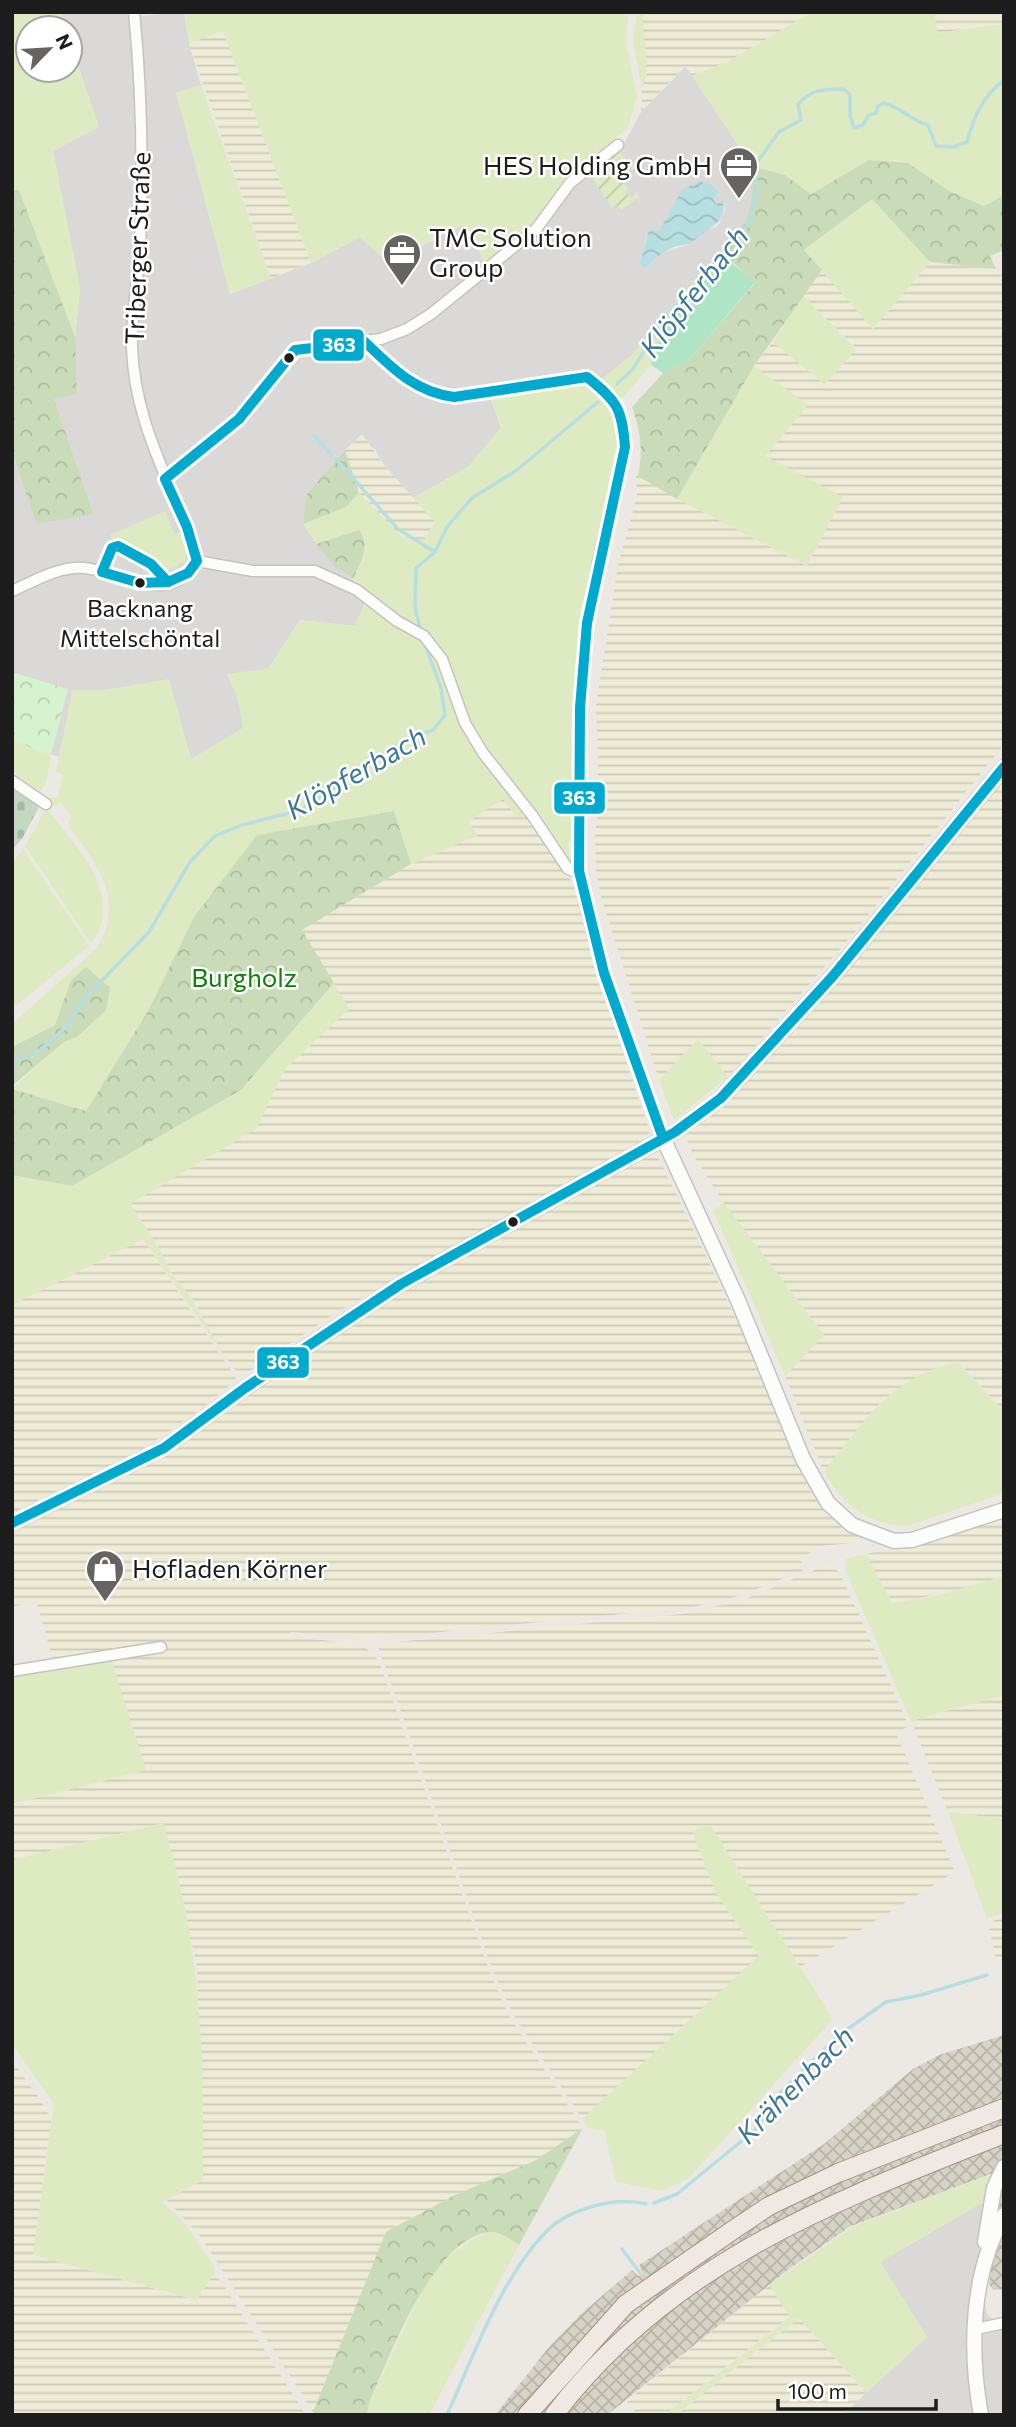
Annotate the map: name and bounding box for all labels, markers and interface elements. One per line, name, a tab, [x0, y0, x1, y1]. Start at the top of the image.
north arrow	[14, 14, 84, 84]
text: N	[51, 30, 78, 53]
office icon: HES Holding GmbH	[718, 145, 760, 200]
place label: HES Holding GmbH	[483, 149, 712, 180]
street label: Triberger Straße	[118, 151, 155, 345]
water label: Klöpferbach	[632, 219, 755, 363]
place label: TMC Solution Group	[429, 221, 592, 282]
office icon: TMC Solution Group	[381, 232, 423, 287]
line badge: 363	[312, 328, 365, 362]
text: 363	[322, 333, 356, 356]
unlabelled marker	[282, 351, 296, 365]
marker: Backnang Mittelschöntal	[133, 576, 147, 590]
place label: Backnang Mittelschöntal	[60, 593, 220, 652]
water label: Klöpferbach	[279, 718, 432, 826]
line badge: 363	[553, 781, 606, 815]
text: 363	[562, 786, 596, 809]
park label: Burgholz	[191, 961, 297, 992]
unlabelled marker	[506, 1215, 520, 1229]
line badge: 363	[256, 1346, 310, 1379]
text: 363	[266, 1350, 300, 1373]
shop icon: Hofladen Körner	[84, 1548, 126, 1603]
place label: Hofladen Körner	[132, 1552, 327, 1583]
water label: Krähenbach	[728, 2018, 860, 2150]
scale bar	[778, 2368, 936, 2412]
text: 100 m	[788, 2378, 847, 2403]

